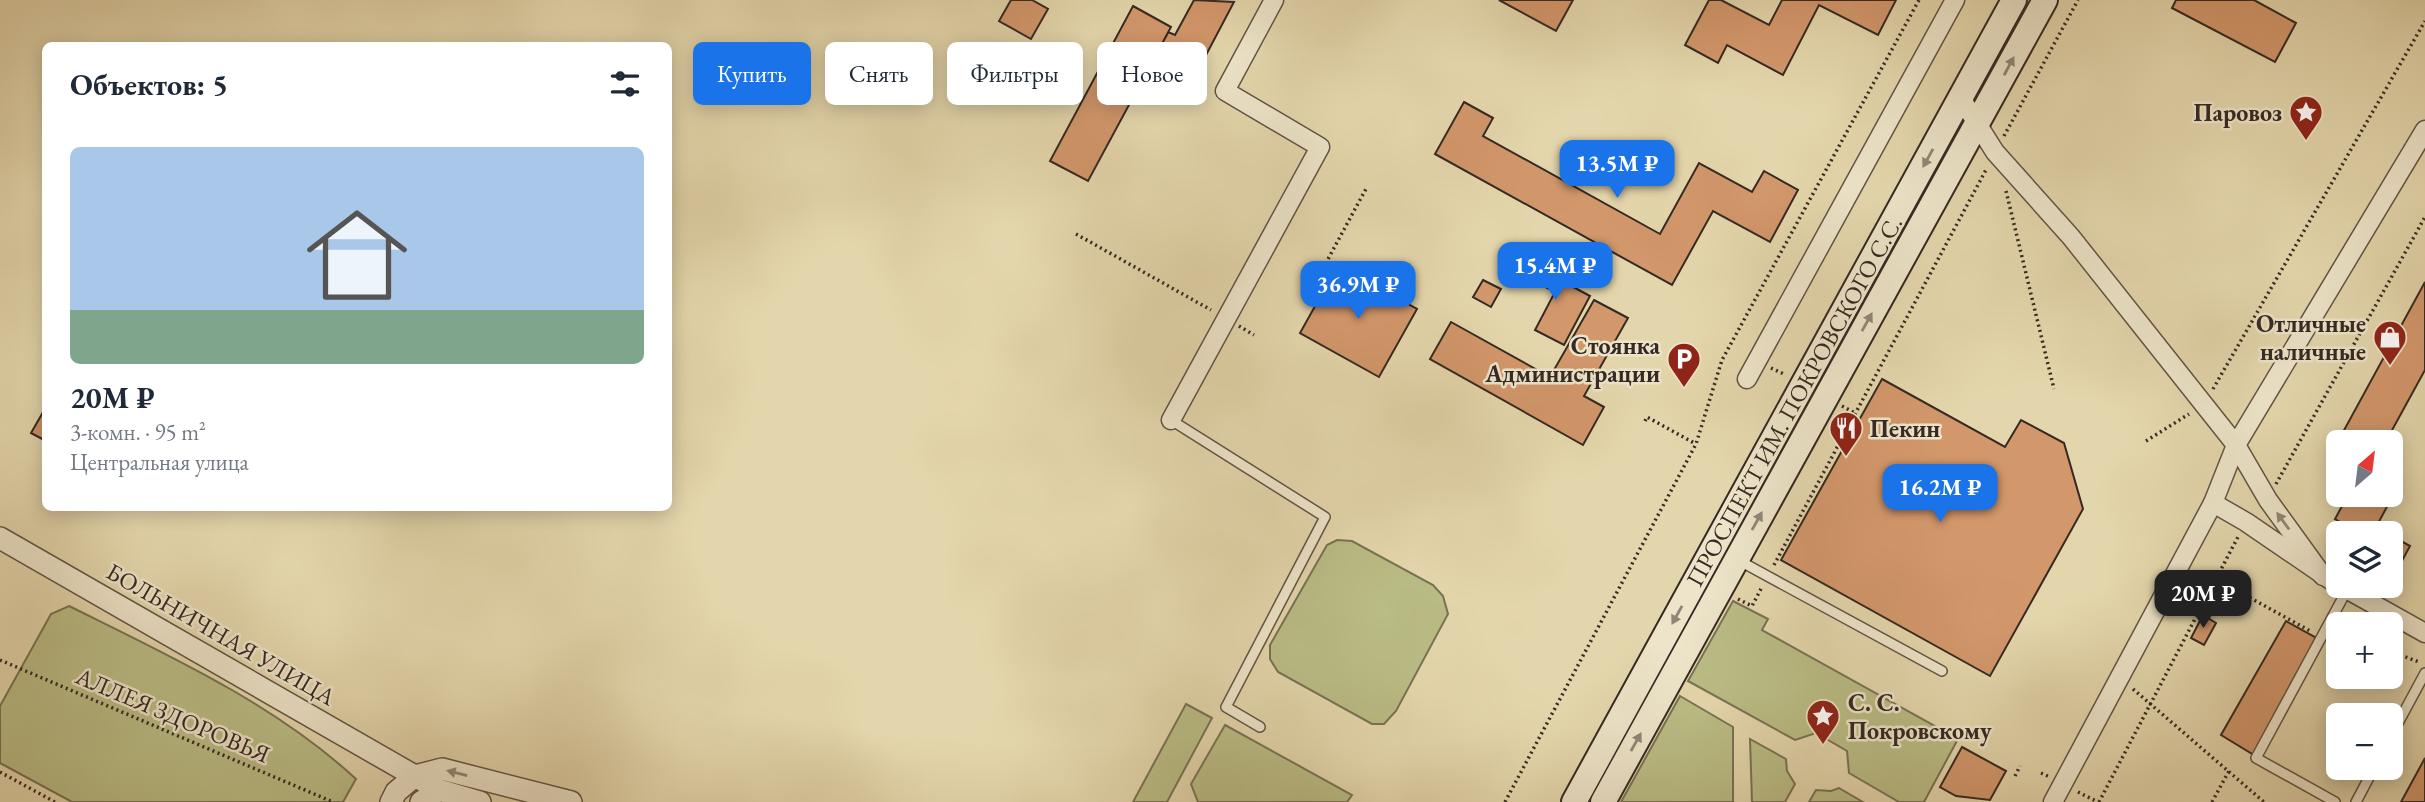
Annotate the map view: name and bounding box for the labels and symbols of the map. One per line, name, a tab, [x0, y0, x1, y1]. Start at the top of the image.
one-way arrow	[2003, 56, 2015, 76]
place icon: Паровоз	[2287, 93, 2325, 142]
place label: Паровоз	[2194, 97, 2282, 128]
pin: 13.5M ₽	[1552, 140, 1682, 200]
one-way arrow	[1922, 148, 1934, 168]
street label: ПРОСПЕКТ ИМ. ПОКРОВСКОГО С.С.	[1679, 210, 1909, 592]
pin: 15.4M ₽	[1490, 243, 1620, 302]
pin: 36.9M ₽	[1293, 262, 1423, 321]
place label: Отличные наличные	[2256, 308, 2366, 367]
one-way arrow	[1861, 312, 1873, 332]
shop icon: Отличные наличные	[2371, 318, 2409, 367]
place label: Стоянка Администрации	[1484, 330, 1660, 389]
parking icon: Стоянка Администрации	[1665, 340, 1703, 389]
restaurant icon: Пекин	[1827, 409, 1865, 458]
place label: Пекин	[1870, 413, 1940, 444]
north arrow	[2326, 430, 2403, 508]
pin: 16.2M ₽	[1875, 464, 2005, 524]
one-way arrow	[1751, 511, 1763, 531]
one-way arrow	[2276, 512, 2290, 530]
street label: БОЛЬНИЧНАЯ УЛИЦА	[101, 556, 341, 712]
pin: 20M ₽	[2154, 570, 2252, 630]
one-way arrow	[1671, 606, 1683, 625]
street label: АЛЛЕЯ ЗДОРОВЬЯ	[70, 660, 275, 770]
place label: С. С. Покровскому	[1848, 687, 1992, 747]
place icon: С. С. Покровскому	[1804, 697, 1842, 746]
one-way arrow	[1630, 732, 1642, 752]
one-way arrow	[446, 767, 468, 778]

